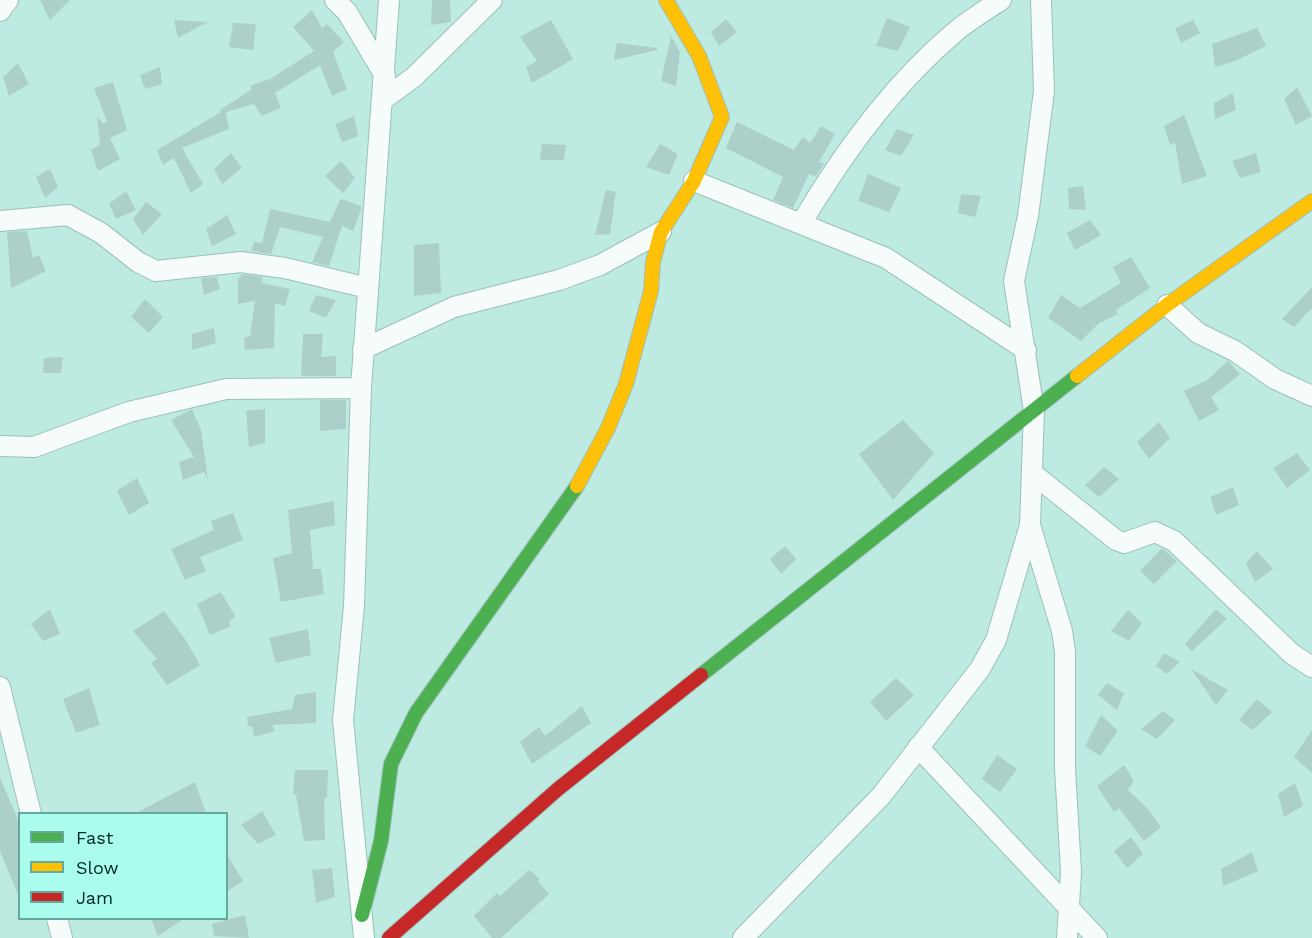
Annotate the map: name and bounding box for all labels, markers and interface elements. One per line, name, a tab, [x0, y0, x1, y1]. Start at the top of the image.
legend	[18, 812, 228, 920]
text: Fast	[76, 827, 113, 848]
text: Slow	[76, 857, 119, 878]
text: Jam	[76, 887, 113, 908]

